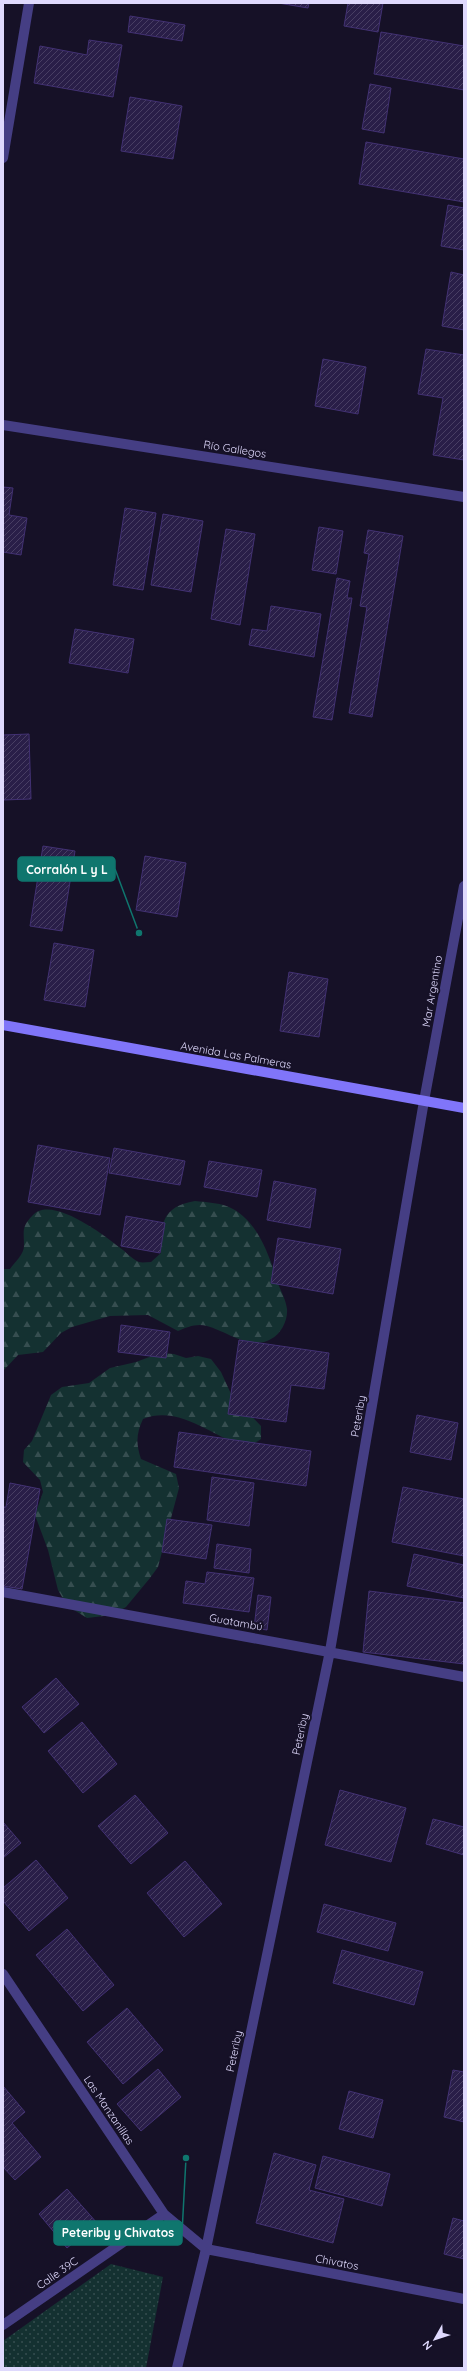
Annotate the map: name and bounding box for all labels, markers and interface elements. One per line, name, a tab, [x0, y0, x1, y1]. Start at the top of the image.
street label: Río Gallegos	[203, 437, 267, 461]
callout: Corralón L y L	[18, 857, 115, 881]
text: Corralón L y L	[26, 862, 108, 877]
street label: Mar Argentino	[419, 954, 445, 1028]
street label: Avenida Las Palmeras	[179, 1038, 293, 1072]
street label: Peteriby	[347, 1394, 369, 1438]
street label: Guatambú	[208, 1610, 264, 1634]
street label: Peteriby	[289, 1712, 311, 1756]
street label: Peteriby	[223, 2029, 245, 2073]
street label: Las Manzanillas	[81, 2073, 137, 2147]
callout: Peteriby y Chivatos	[54, 2221, 182, 2245]
text: Peteriby y Chivatos	[62, 2225, 174, 2240]
street label: Chivatos	[314, 2251, 360, 2273]
street label: Calle 39C	[34, 2254, 80, 2292]
north arrow	[415, 2319, 455, 2359]
text: N	[419, 2338, 435, 2353]

